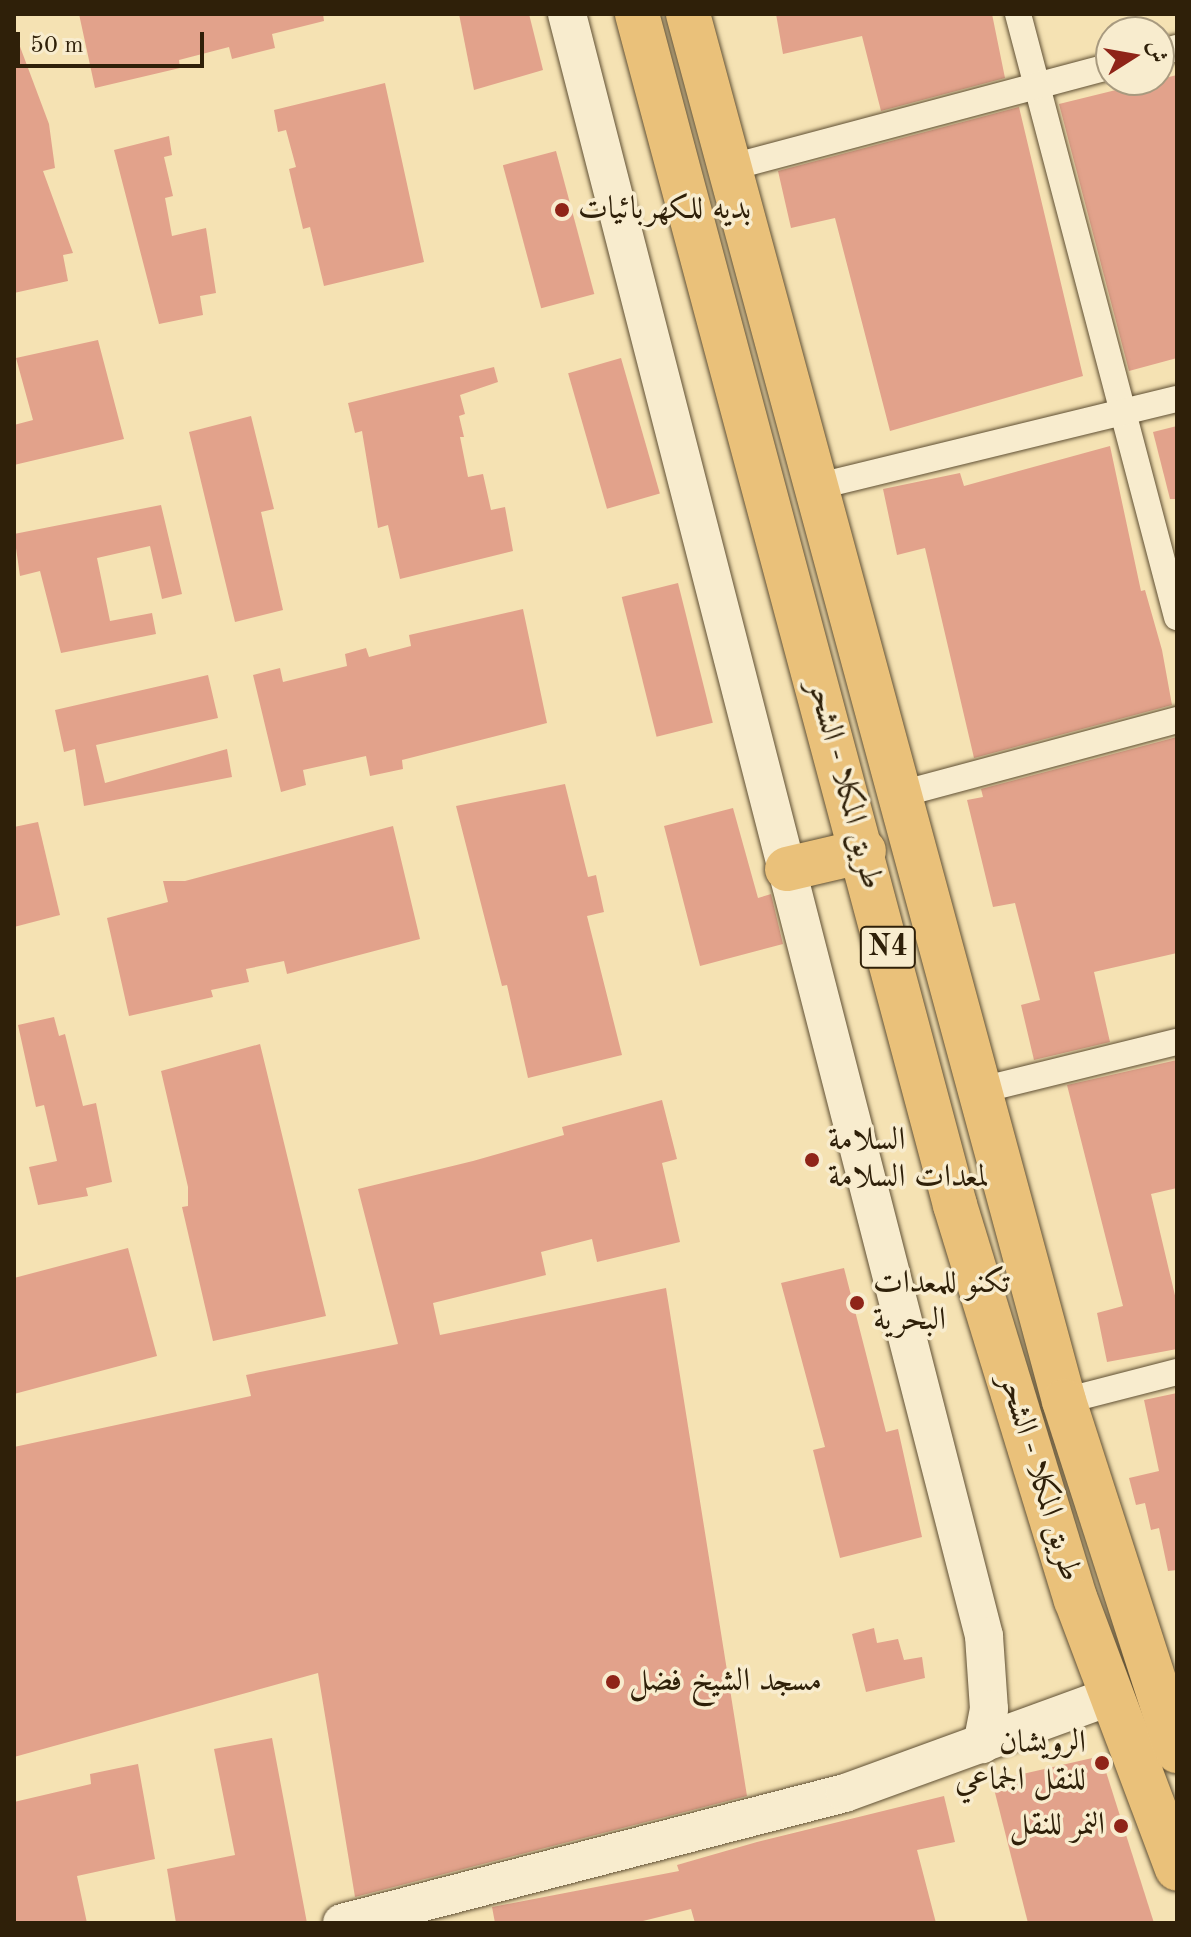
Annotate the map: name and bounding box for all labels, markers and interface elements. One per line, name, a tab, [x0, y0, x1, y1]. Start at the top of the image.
scale bar	[20, 16, 208, 66]
north arrow	[1095, 16, 1175, 96]
text: 50 m	[30, 34, 84, 58]
text: ش	[1144, 39, 1169, 65]
place label: بديه للكهربائيات	[578, 191, 751, 229]
marker: بديه للكهربائيات	[553, 201, 571, 219]
street label: طريق المكلا - الشحر	[798, 676, 890, 894]
road number: N4	[858, 921, 918, 973]
place label: السلامة لمعدات السلامة	[828, 1123, 989, 1198]
marker: السلامة لمعدات السلامة	[803, 1151, 821, 1169]
place label: تكنو للمعدات البحرية	[873, 1266, 1009, 1341]
marker: تكنو للمعدات البحرية	[848, 1294, 866, 1312]
street label: طريق المكلا - الشحر	[989, 1370, 1089, 1586]
place label: مسجد الشيخ فضل	[629, 1663, 822, 1701]
marker: مسجد الشيخ فضل	[604, 1673, 622, 1691]
place label: الرويشان للنقل الجماعي	[955, 1726, 1086, 1801]
marker: الرويشان للنقل الجماعي	[1093, 1754, 1111, 1772]
place label: النمر للنقل	[1009, 1807, 1105, 1845]
marker: النمر للنقل	[1112, 1817, 1130, 1835]

